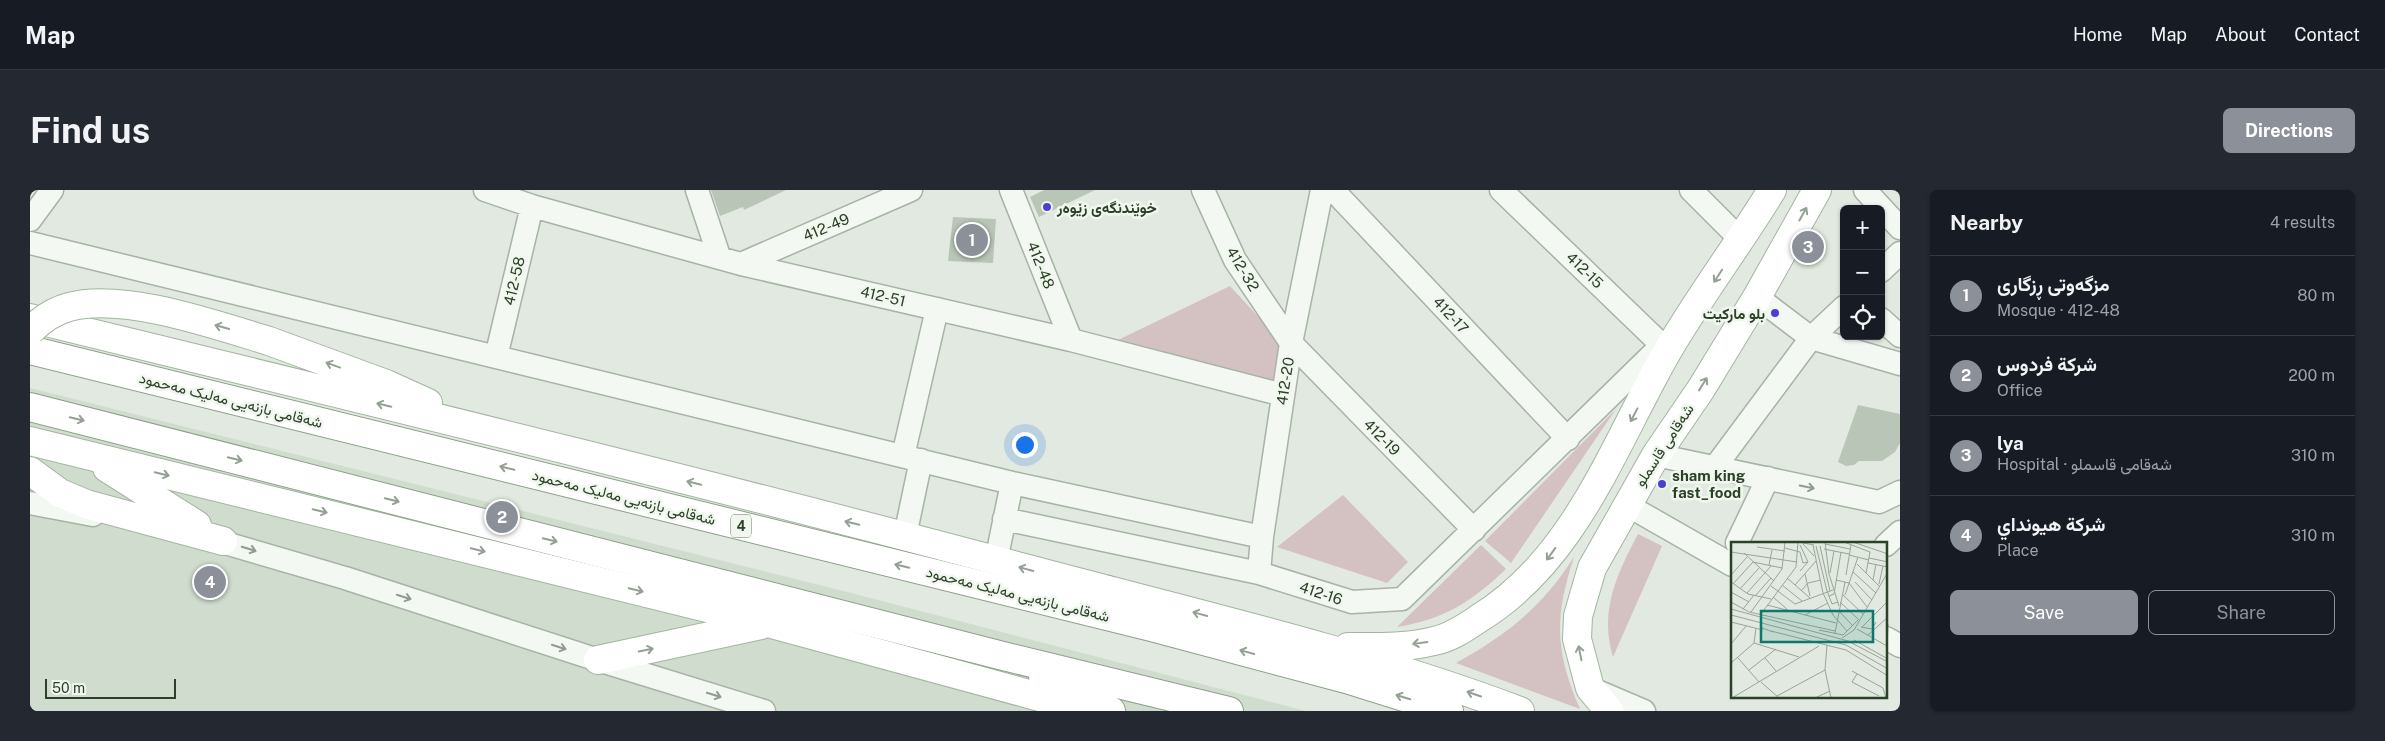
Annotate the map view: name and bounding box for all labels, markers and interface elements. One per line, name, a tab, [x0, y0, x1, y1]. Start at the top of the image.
text: Map	[25, 21, 75, 49]
text: Home	[2073, 24, 2123, 45]
text: Map	[2151, 24, 2187, 45]
text: About	[2215, 24, 2266, 45]
text: Contact	[2294, 24, 2360, 45]
button: Directions	[2223, 108, 2355, 153]
text: Find us	[30, 110, 150, 151]
place label: خوێندنگەی زێوەر	[1056, 199, 1157, 217]
marker: خوێندنگەی زێوەر	[1041, 201, 1053, 213]
map controls	[1840, 205, 1885, 340]
button: +	[1840, 205, 1885, 250]
one-way arrow	[1799, 207, 1809, 222]
street label: 412-49	[800, 210, 852, 244]
text: Nearby	[1950, 210, 2023, 235]
text: 4 results	[2270, 213, 2335, 232]
pin: 1	[956, 221, 988, 259]
pin: 3	[1792, 228, 1824, 266]
street label: 412-48	[1024, 239, 1058, 291]
street label: 412-32	[1223, 244, 1263, 294]
street label: 412-15	[1563, 248, 1607, 292]
button: −	[1840, 250, 1885, 295]
street label: 412-58	[500, 255, 528, 307]
one-way arrow	[1713, 268, 1723, 282]
text: مزگەوتی ڕزگاری	[1997, 273, 2110, 295]
street label: 412-51	[859, 283, 907, 309]
text: 1	[1963, 286, 1969, 305]
text: 80 m	[2297, 286, 2335, 305]
street label: 412-17	[1430, 293, 1472, 337]
button: locate	[1840, 295, 1885, 340]
text: Mosque · 412-48	[1997, 301, 2120, 320]
place label: بلو ماركيت	[1703, 305, 1765, 323]
marker: بلو ماركيت	[1769, 307, 1781, 319]
one-way arrow	[215, 321, 231, 331]
text: شركة فردوس	[1997, 353, 2097, 375]
street label: 412-20	[1273, 356, 1297, 406]
one-way arrow	[326, 360, 342, 369]
text: 2	[1961, 366, 1971, 385]
text: 200 m	[2288, 366, 2335, 385]
street label: شەقامی بازنەیی مەلیک مەحمود	[137, 369, 325, 433]
one-way arrow	[1699, 378, 1709, 392]
text: Office	[1997, 381, 2043, 400]
one-way arrow	[376, 400, 392, 409]
street label: شەقامی قاسملو	[1631, 401, 1699, 490]
one-way arrow	[1629, 407, 1639, 422]
one-way arrow	[69, 415, 85, 424]
street label: 412-19	[1360, 415, 1404, 459]
your location	[1012, 432, 1038, 458]
text: lya	[1997, 432, 2024, 454]
text: 3	[1961, 446, 1971, 465]
text: 310 m	[2291, 446, 2335, 465]
one-way arrow	[226, 455, 242, 464]
text: Hospital · شەقامی قاسملو	[1997, 455, 2172, 474]
one-way arrow	[499, 463, 515, 472]
street label: شەقامی بازنەیی مەلیک مەحمود	[530, 466, 718, 530]
place label: sham king fast_food	[1672, 467, 1746, 501]
one-way arrow	[154, 470, 170, 479]
one-way arrow	[687, 478, 703, 487]
marker: sham king fast_food	[1656, 478, 1668, 490]
one-way arrow	[1798, 483, 1814, 492]
one-way arrow	[384, 495, 400, 505]
pin: 2	[486, 498, 518, 536]
one-way arrow	[312, 507, 328, 516]
text: شركة هيونداي	[1997, 513, 2105, 535]
road number: 4	[731, 514, 751, 538]
one-way arrow	[844, 518, 860, 527]
text: 4	[1961, 526, 1971, 545]
text: 310 m	[2291, 526, 2335, 545]
one-way arrow	[541, 536, 557, 545]
text: Place	[1997, 541, 2039, 560]
inset map	[1731, 542, 1888, 698]
one-way arrow	[240, 544, 256, 554]
one-way arrow	[469, 546, 485, 556]
one-way arrow	[1546, 547, 1557, 560]
one-way arrow	[895, 561, 911, 570]
pin: 4	[194, 563, 226, 601]
street label: شەقامی بازنەیی مەلیک مەحمود	[924, 563, 1112, 627]
one-way arrow	[1018, 563, 1034, 573]
street label: 412-16	[1297, 578, 1345, 608]
one-way arrow	[627, 586, 643, 595]
button: Save	[1950, 590, 2138, 635]
button: Share	[2148, 590, 2335, 635]
one-way arrow	[396, 593, 411, 602]
one-way arrow	[1193, 609, 1209, 619]
one-way arrow	[1412, 639, 1428, 649]
one-way arrow	[550, 643, 566, 652]
one-way arrow	[638, 645, 654, 654]
one-way arrow	[1575, 646, 1584, 662]
one-way arrow	[1239, 647, 1255, 656]
scale bar	[45, 676, 176, 699]
text: 50 m	[52, 680, 85, 696]
one-way arrow	[1466, 689, 1482, 699]
one-way arrow	[705, 691, 721, 701]
one-way arrow	[1395, 691, 1411, 701]

